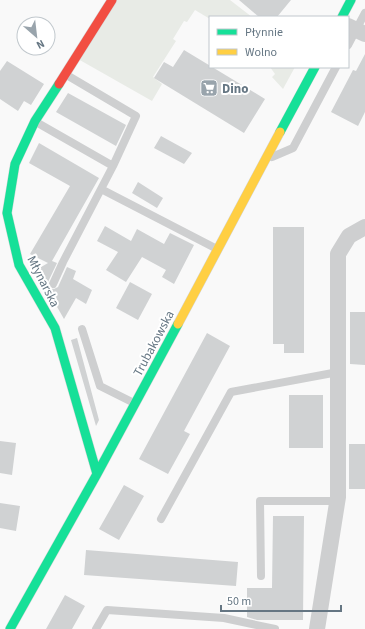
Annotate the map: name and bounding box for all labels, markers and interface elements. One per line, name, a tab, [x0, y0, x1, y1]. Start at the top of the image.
north arrow	[16, 16, 56, 56]
legend	[209, 16, 349, 68]
text: Płynnie	[245, 24, 283, 41]
text: N	[34, 36, 47, 53]
text: Wolno	[245, 44, 277, 61]
supermarket icon: Dino	[199, 78, 219, 98]
place label: Dino	[222, 80, 249, 98]
street label: Młynarska	[22, 252, 64, 310]
street label: Trubakowska	[129, 307, 179, 380]
scale bar	[221, 587, 341, 613]
text: 50 m	[227, 593, 251, 610]

